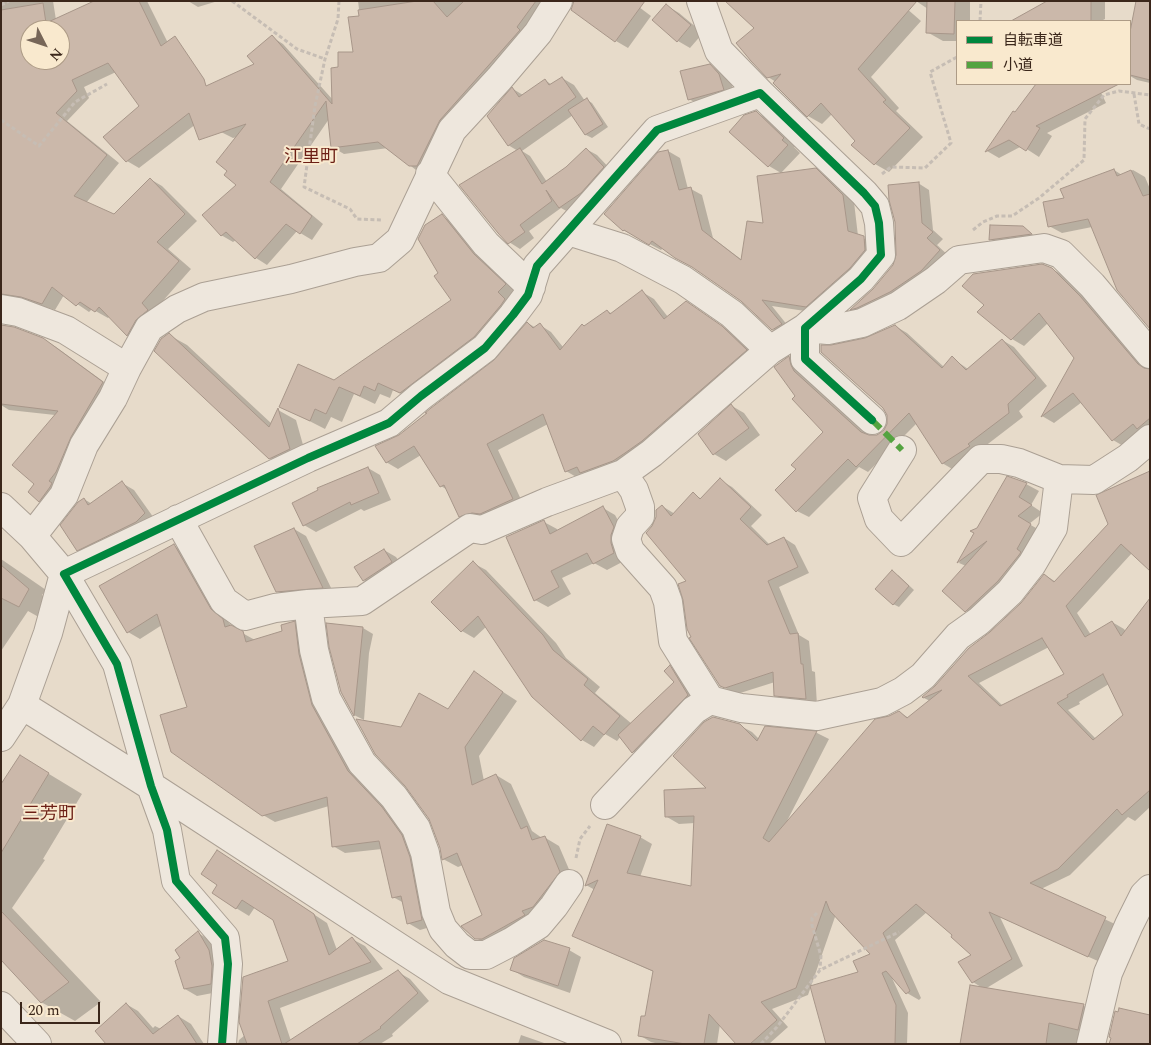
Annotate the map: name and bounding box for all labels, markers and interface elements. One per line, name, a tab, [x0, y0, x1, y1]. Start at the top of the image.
north arrow	[20, 20, 70, 70]
legend	[956, 20, 1131, 85]
text: 自転車道	[1003, 29, 1063, 52]
text: N	[44, 43, 68, 66]
text: 小道	[1003, 54, 1033, 77]
district label: 江里町	[284, 147, 338, 169]
district label: 三芳町	[22, 804, 76, 826]
scale bar	[22, 992, 102, 1024]
text: 20 m	[28, 999, 60, 1022]

